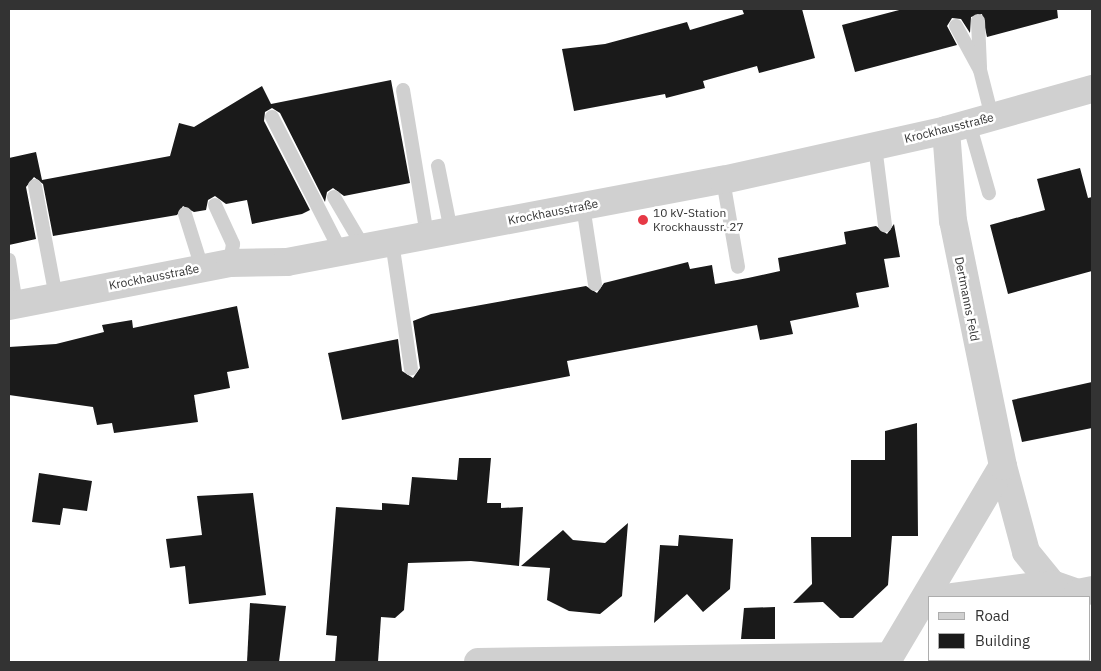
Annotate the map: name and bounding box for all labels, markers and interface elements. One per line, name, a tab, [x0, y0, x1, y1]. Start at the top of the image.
street label: Krockhausstraße	[903, 110, 995, 146]
street label: Krockhausstraße	[507, 196, 599, 228]
place label: 10 kV-Station Krockhausstr. 27	[653, 206, 744, 234]
marker: 10 kV-Station Krockhausstr. 27	[637, 214, 649, 226]
street label: Dertmanns Feld	[952, 256, 982, 342]
street label: Krockhausstraße	[108, 261, 200, 293]
legend	[928, 596, 1091, 661]
text: Road	[975, 606, 1010, 625]
text: Building	[975, 631, 1030, 650]

